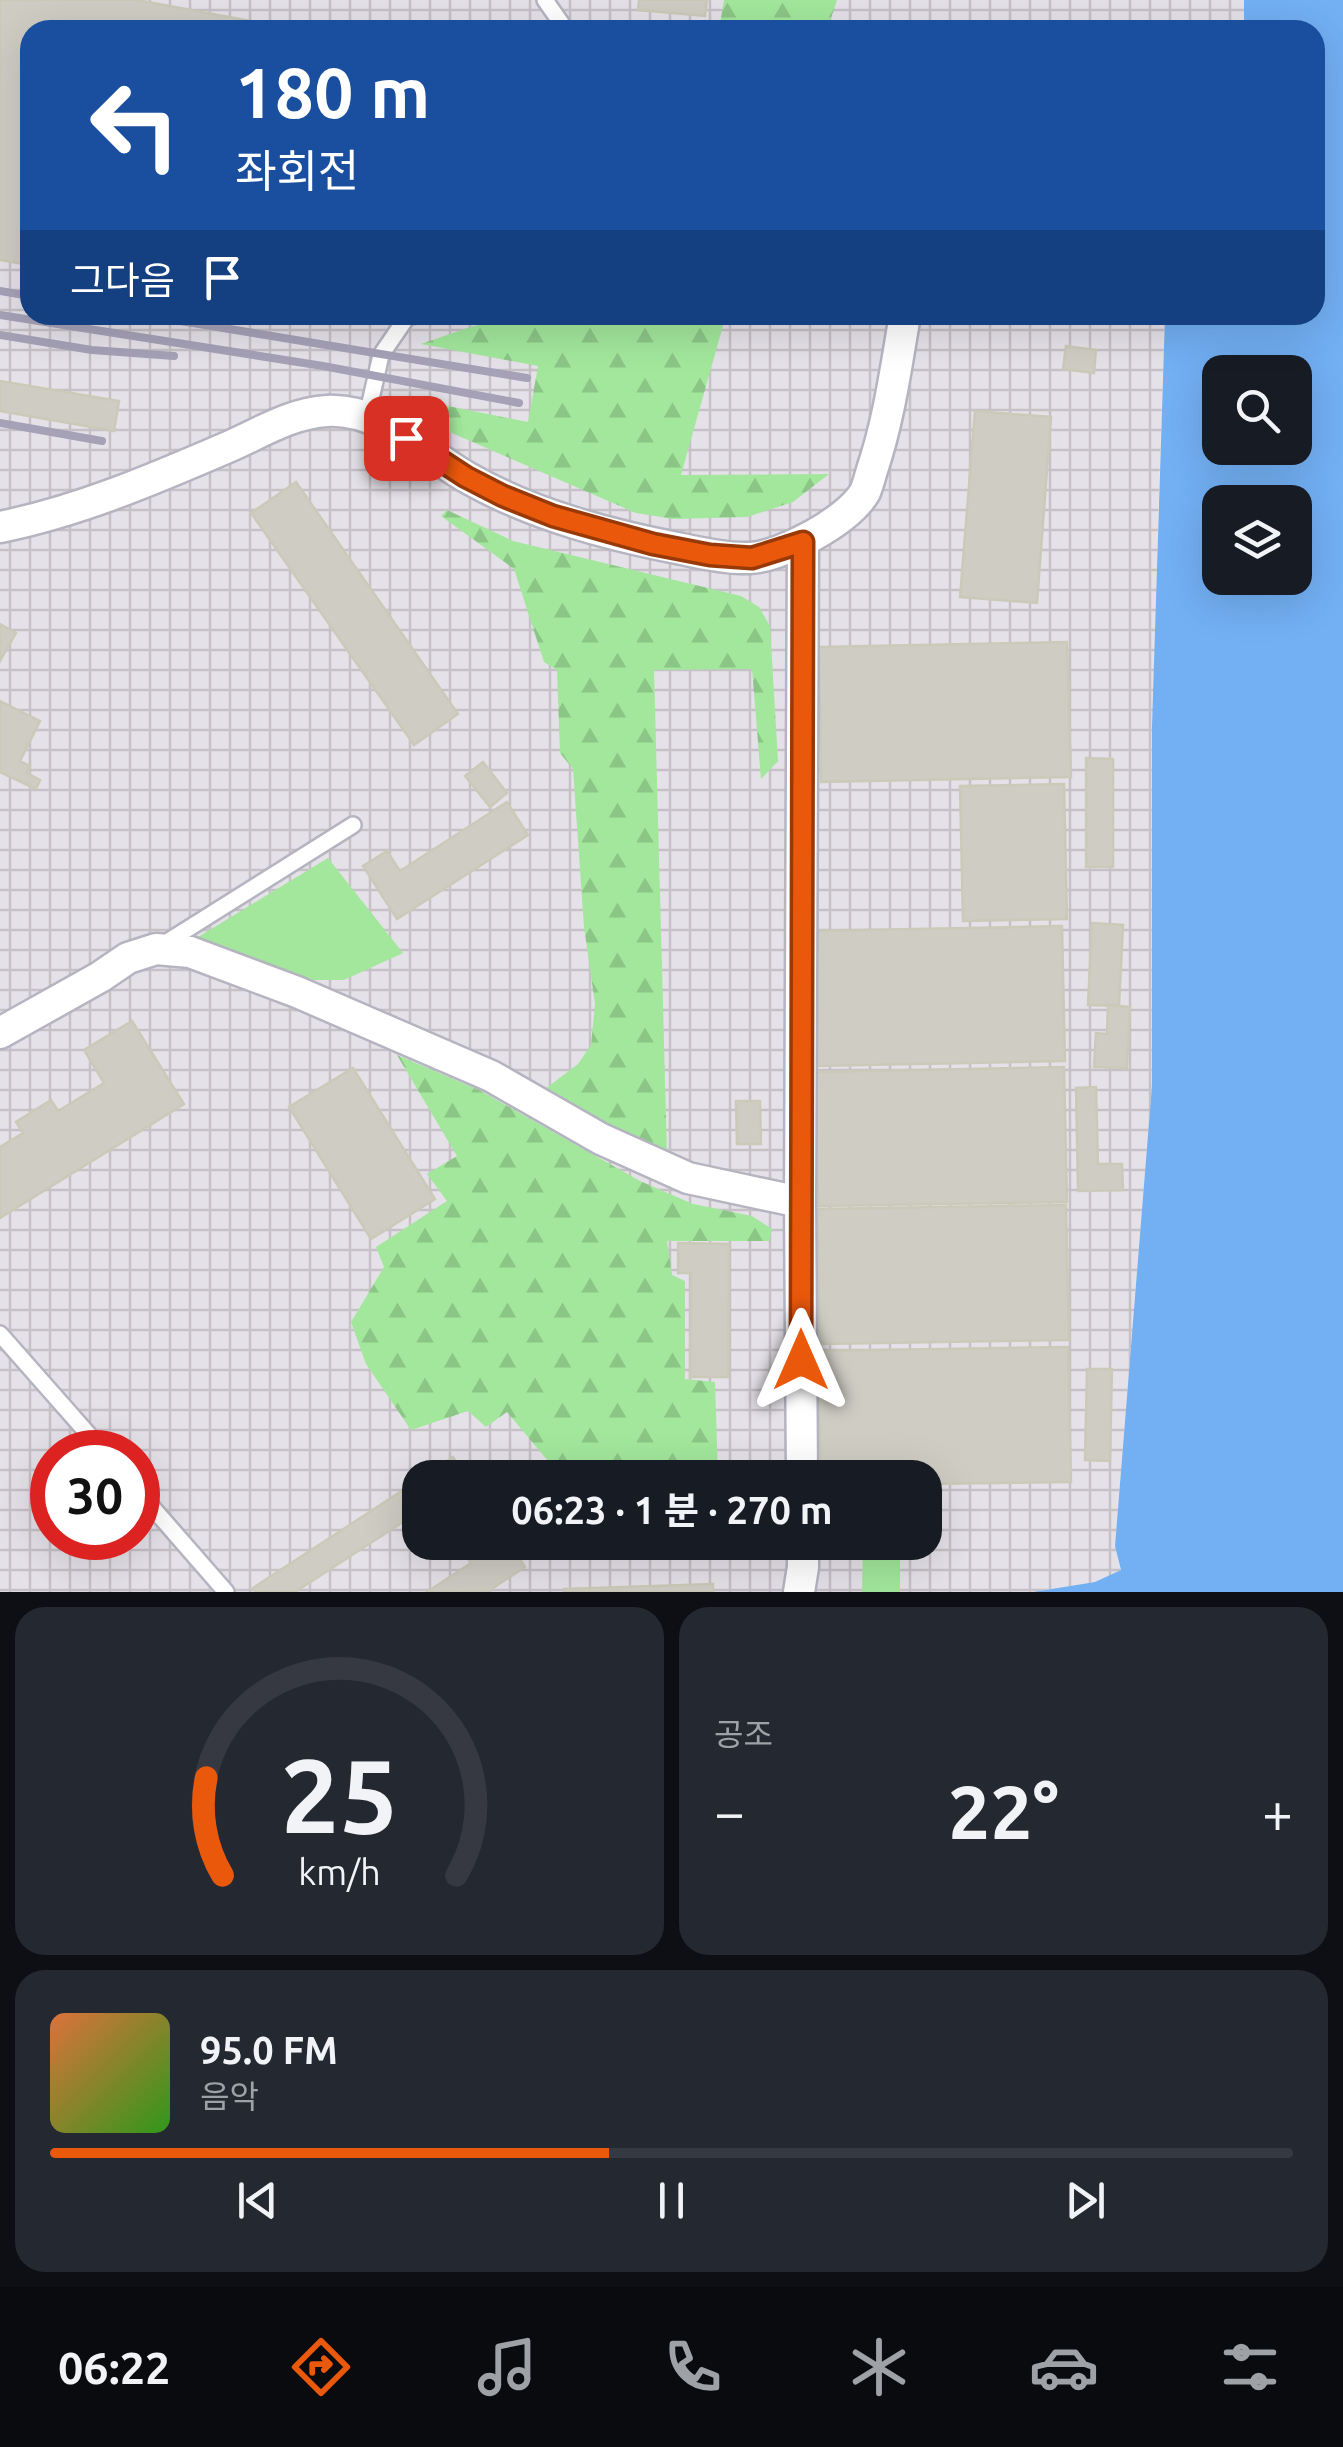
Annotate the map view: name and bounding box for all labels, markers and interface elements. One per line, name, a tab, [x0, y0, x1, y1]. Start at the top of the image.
text: 180 m	[235, 53, 430, 131]
icon: left	[70, 60, 200, 190]
text: 좌회전	[235, 145, 359, 196]
icon: arrive	[195, 250, 250, 305]
text: 그다음	[70, 259, 175, 301]
map controls	[1202, 355, 1312, 595]
button: search	[1202, 355, 1312, 465]
pin	[364, 396, 449, 481]
icon: arrive	[379, 411, 434, 466]
button: layers	[1202, 485, 1312, 595]
position arrow	[749, 1308, 853, 1412]
speed limit sign: 30	[30, 1430, 160, 1560]
text: 06:23 · 1 분 · 270 m	[511, 1489, 833, 1531]
text: 공조	[714, 1716, 773, 1752]
text: 25	[281, 1736, 398, 1853]
text: 22°	[948, 1769, 1059, 1853]
text: −	[714, 1781, 745, 1842]
text: +	[1262, 1781, 1293, 1842]
text: km/h	[298, 1852, 381, 1892]
text: 95.0 FM	[200, 2029, 338, 2071]
text: 음악	[200, 2078, 259, 2114]
icon: previous	[230, 2173, 285, 2228]
icon: pause	[644, 2173, 699, 2228]
icon: next	[1058, 2173, 1113, 2228]
icon: directions	[286, 2332, 356, 2402]
icon: music	[472, 2332, 542, 2402]
icon: phone	[658, 2332, 728, 2402]
icon: climate	[844, 2332, 914, 2402]
icon: car	[1029, 2332, 1099, 2402]
icon: filters	[1215, 2332, 1285, 2402]
text: 06:22	[58, 2342, 170, 2393]

